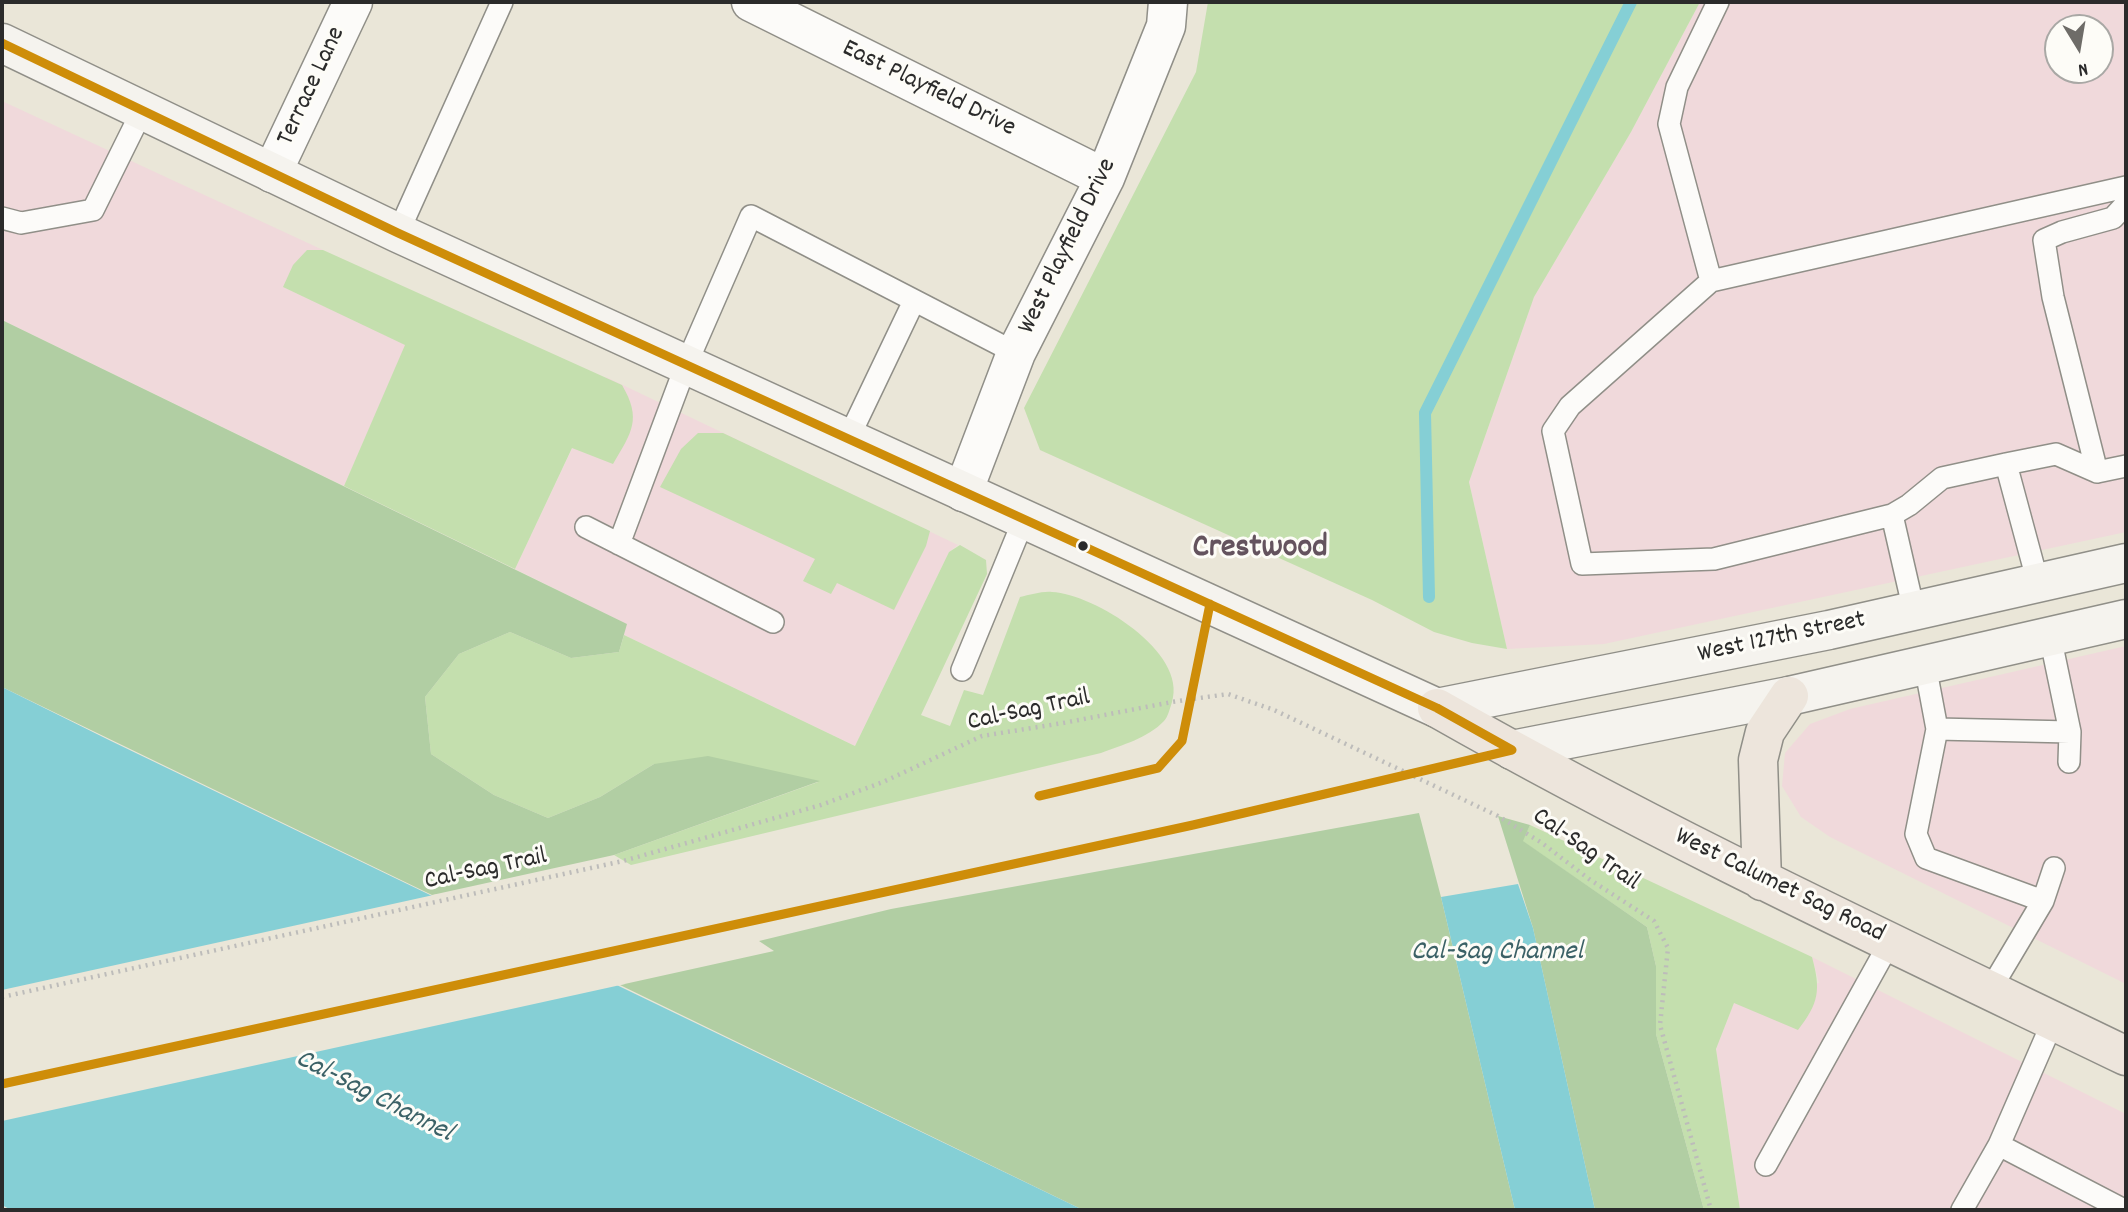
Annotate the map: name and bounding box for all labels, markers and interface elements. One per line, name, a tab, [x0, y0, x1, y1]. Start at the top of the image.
north arrow	[2044, 14, 2114, 84]
street label: Terrace Lane	[272, 23, 354, 151]
street label: East Playfield Drive	[836, 35, 1020, 145]
text: N	[2076, 54, 2090, 82]
street label: West Playfield Drive	[1013, 154, 1125, 340]
district label: Crestwood	[1192, 530, 1328, 570]
unlabelled marker	[1076, 539, 1090, 553]
street label: West 127th Street	[1695, 606, 1869, 672]
street label: Cal-Sag Trail	[965, 684, 1093, 740]
street label: Cal-Sag Trail	[1525, 803, 1645, 899]
street label: West Calumet Sag Road	[1669, 823, 1889, 951]
street label: Cal-Sag Trail	[422, 843, 550, 899]
water label: Cal-Sag Channel	[1411, 937, 1583, 971]
water label: Cal-Sag Channel	[289, 1044, 457, 1152]

